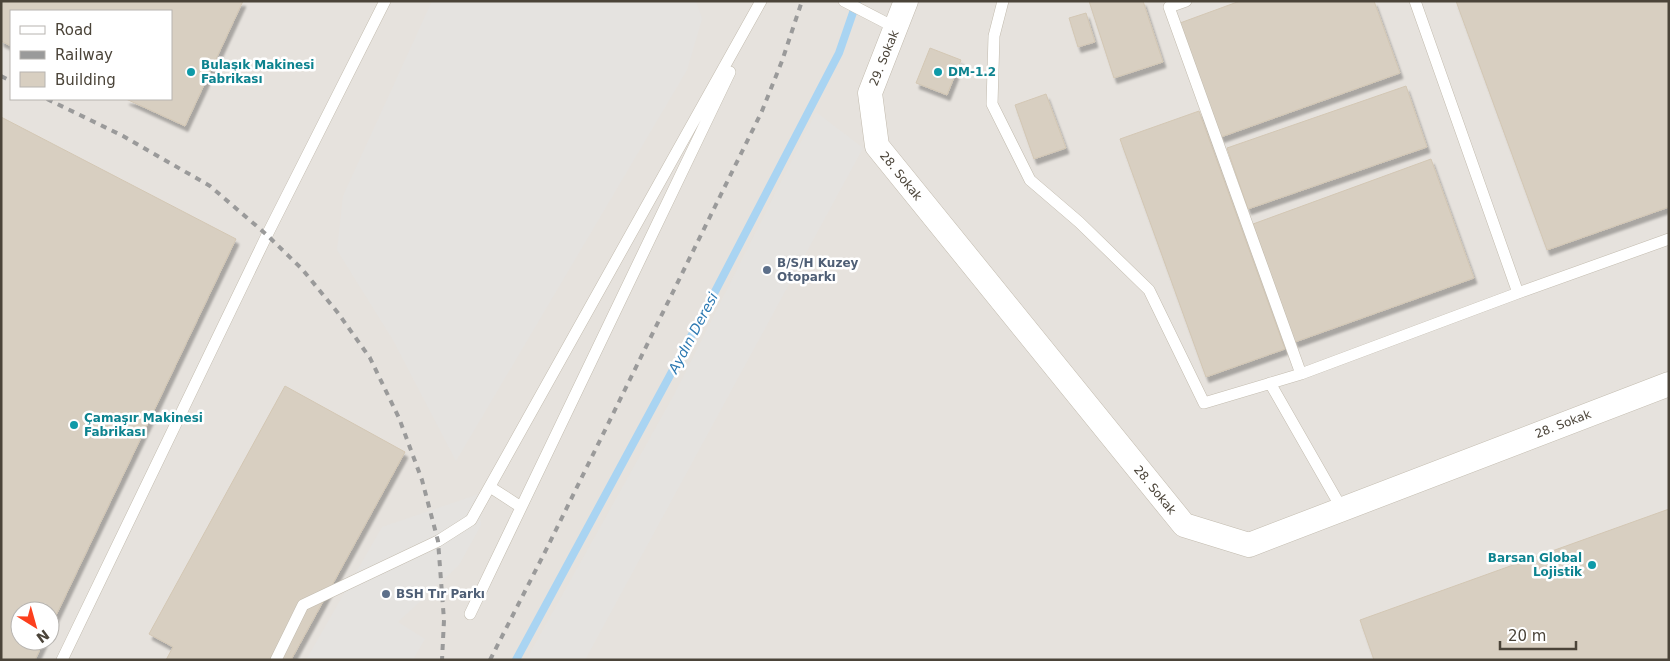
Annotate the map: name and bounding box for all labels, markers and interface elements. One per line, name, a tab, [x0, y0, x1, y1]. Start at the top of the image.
legend	[10, 10, 172, 100]
text: Road	[55, 21, 93, 39]
street label: 29. Sokak	[866, 28, 902, 88]
text: Railway	[55, 46, 113, 64]
place label: Bulaşık Makinesi Fabrikası	[201, 58, 314, 86]
place label: DM-1.2	[948, 65, 996, 79]
marker: Bulaşık Makinesi Fabrikası	[185, 66, 197, 78]
marker: DM-1.2	[932, 66, 944, 78]
text: Building	[55, 71, 116, 89]
street label: 28. Sokak	[877, 149, 925, 203]
place label: B/S/H Kuzey Otoparkı	[777, 256, 859, 284]
marker: B/S/H Kuzey Otoparkı	[761, 264, 773, 276]
water label: Aydın Deresi	[665, 290, 721, 377]
street label: 28. Sokak	[1533, 407, 1593, 441]
place label: Çamaşır Makinesi Fabrikası	[84, 411, 203, 439]
marker: Çamaşır Makinesi Fabrikası	[68, 419, 80, 431]
street label: 28. Sokak	[1131, 463, 1179, 517]
place label: Barsan Global Lojistik	[1488, 551, 1583, 579]
marker: Barsan Global Lojistik	[1586, 559, 1598, 571]
place label: BSH Tır Parkı	[396, 587, 485, 601]
marker: BSH Tır Parkı	[380, 588, 392, 600]
north arrow	[10, 601, 60, 651]
scale bar	[1500, 618, 1576, 650]
text: N	[33, 626, 52, 646]
text: 20 m	[1508, 627, 1546, 645]

